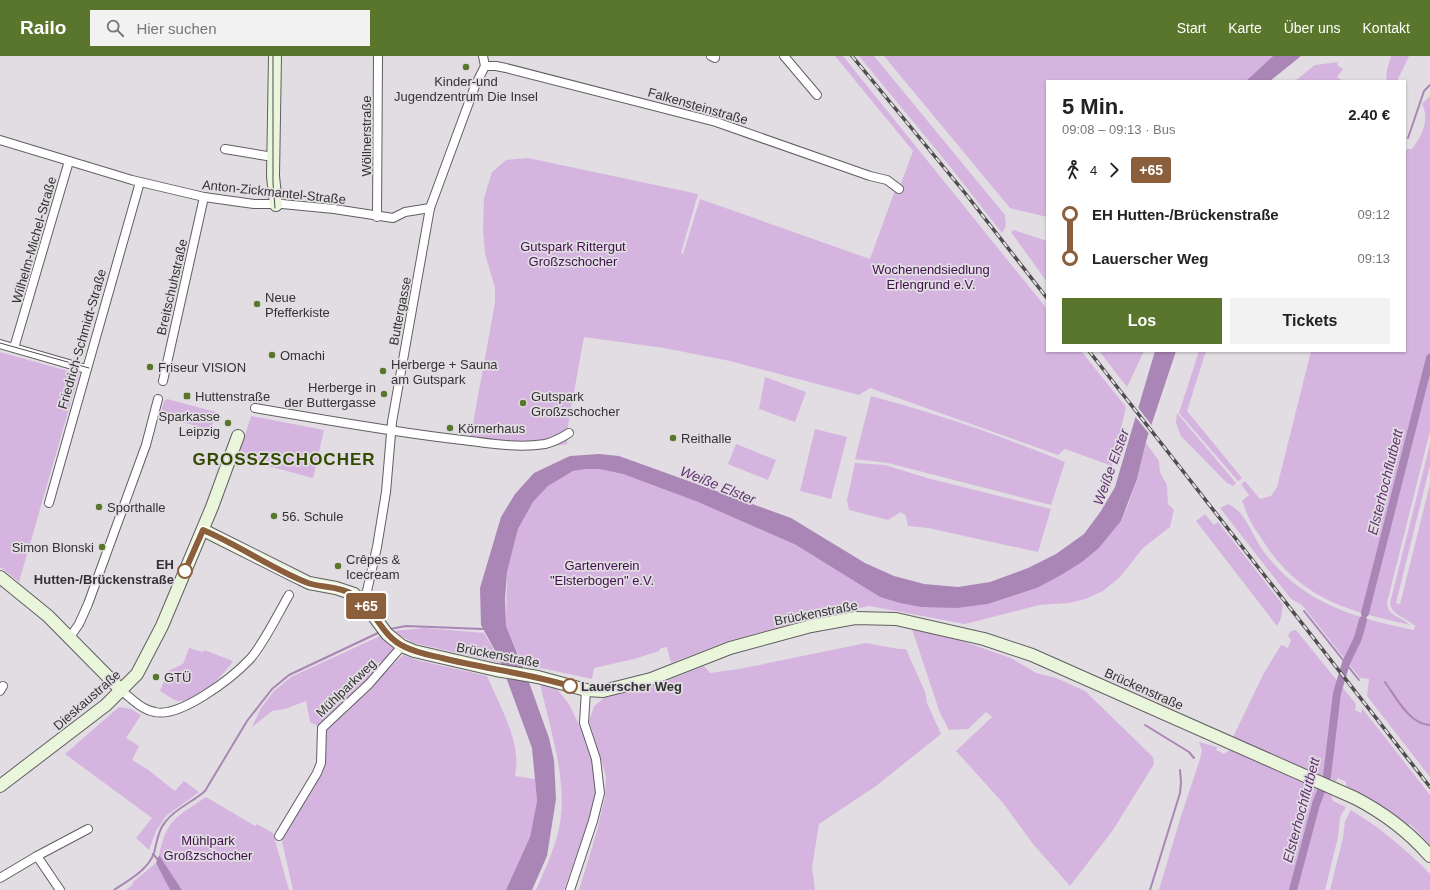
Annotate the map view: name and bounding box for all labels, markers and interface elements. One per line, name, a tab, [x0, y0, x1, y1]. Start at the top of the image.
search box	[90, 10, 370, 46]
text: Railo	[20, 17, 66, 38]
icon: search	[104, 17, 126, 39]
text: Hier suchen	[136, 20, 217, 37]
text: Start	[1177, 20, 1206, 36]
text: Karte	[1228, 20, 1262, 36]
text: Über uns	[1284, 20, 1341, 36]
text: Kontakt	[1363, 20, 1410, 36]
marker: Kinder-und Jugendzentrum Die Insel	[461, 62, 471, 72]
place label: Kinder-und Jugendzentrum Die Insel	[394, 74, 538, 104]
street label: Falkensteinstraße	[646, 85, 750, 127]
text: 5 Min.	[1062, 94, 1124, 119]
street label: Wöllnerstraße	[359, 96, 374, 176]
text: 2.40 €	[1348, 106, 1390, 123]
text: 09:08 – 09:13 · Bus	[1062, 122, 1175, 137]
icon: walk	[1062, 159, 1084, 181]
icon: forward	[1103, 159, 1125, 181]
text: +65	[1139, 162, 1163, 178]
text: 4	[1090, 163, 1097, 178]
street label: Wilhelm-Michel-Straße	[9, 175, 59, 305]
street label: Anton-Zickmantel-Straße	[201, 177, 347, 207]
text: EH Hutten-/Brückenstraße	[1092, 206, 1279, 223]
text: 09:12	[1357, 207, 1390, 222]
street label: Breitschuhstraße	[154, 237, 190, 337]
park label: Gutspark Rittergut Großzschocher	[520, 239, 626, 269]
text: Lauerscher Weg	[1092, 250, 1208, 267]
text: 09:13	[1357, 251, 1390, 266]
park label: Wochenendsiedlung Erlengrund e.V.	[872, 262, 990, 292]
street label: Friedrich-Schmidt-Straße	[55, 267, 109, 411]
street label: Buttergasse	[386, 276, 414, 346]
place label: Neue Pfefferkiste	[265, 290, 330, 320]
button: Los	[1062, 298, 1222, 344]
button: Tickets	[1230, 298, 1390, 344]
marker: Neue Pfefferkiste	[252, 299, 262, 309]
place label: Omachi	[280, 348, 325, 363]
marker: Omachi	[267, 350, 277, 360]
place label: Herberge + Sauna am Gutspark	[391, 357, 498, 387]
place label: Friseur VISION	[158, 360, 246, 375]
marker: Friseur VISION	[145, 362, 155, 372]
marker: Herberge + Sauna am Gutspark	[378, 366, 388, 376]
place label: Herberge in der Buttergasse	[284, 380, 376, 410]
place label: Huttenstraße	[195, 389, 270, 404]
marker: Herberge in der Buttergasse	[379, 389, 389, 399]
place label: Gutspark Großzschocher	[531, 389, 621, 419]
marker: Huttenstraße	[182, 391, 192, 401]
marker: Gutspark Großzschocher	[518, 398, 528, 408]
place label: Sparkasse Leipzig	[159, 409, 220, 439]
marker: Sparkasse Leipzig	[223, 418, 233, 428]
place label: Körnerhaus	[458, 421, 526, 436]
marker: Körnerhaus	[445, 423, 455, 433]
water label: Weiße Elster	[1090, 425, 1133, 507]
water label: Elsterhochflutbett	[1364, 427, 1406, 536]
place label: Reithalle	[681, 431, 732, 446]
marker: Reithalle	[668, 433, 678, 443]
district label: GROSSZSCHOCHER	[192, 450, 376, 469]
water label: Weiße Elster	[678, 463, 759, 508]
place label: Sporthalle	[107, 500, 166, 515]
marker: Sporthalle	[94, 502, 104, 512]
place label: 56. Schule	[282, 509, 343, 524]
marker: 56. Schule	[269, 511, 279, 521]
place label: Simon Blonski	[12, 540, 94, 555]
marker: Simon Blonski	[97, 542, 107, 552]
place label: Crêpes & Icecream	[346, 552, 401, 582]
place label: EH Hutten-/Brückenstraße	[34, 557, 174, 587]
park label: Gartenverein "Elsterbogen" e.V.	[550, 558, 654, 588]
marker: Crêpes & Icecream	[333, 561, 343, 571]
marker: EH Hutten-/Brückenstraße	[177, 563, 193, 579]
line badge: +65	[343, 593, 389, 619]
text: +65	[354, 598, 378, 614]
street label: Brückenstraße	[773, 598, 859, 628]
street label: Brückenstraße	[455, 640, 541, 670]
street label: Mühlparkweg	[313, 656, 379, 720]
street label: Brückenstraße	[1102, 665, 1186, 713]
street label: Dieskaustraße	[50, 667, 124, 733]
place label: GTÜ	[164, 670, 191, 685]
marker: GTÜ	[151, 672, 161, 682]
marker: Lauerscher Weg	[562, 678, 578, 694]
place label: Lauerscher Weg	[581, 679, 682, 694]
water label: Elsterhochflutbett	[1279, 755, 1323, 864]
park label: Mühlpark Großzschocher	[164, 833, 253, 863]

